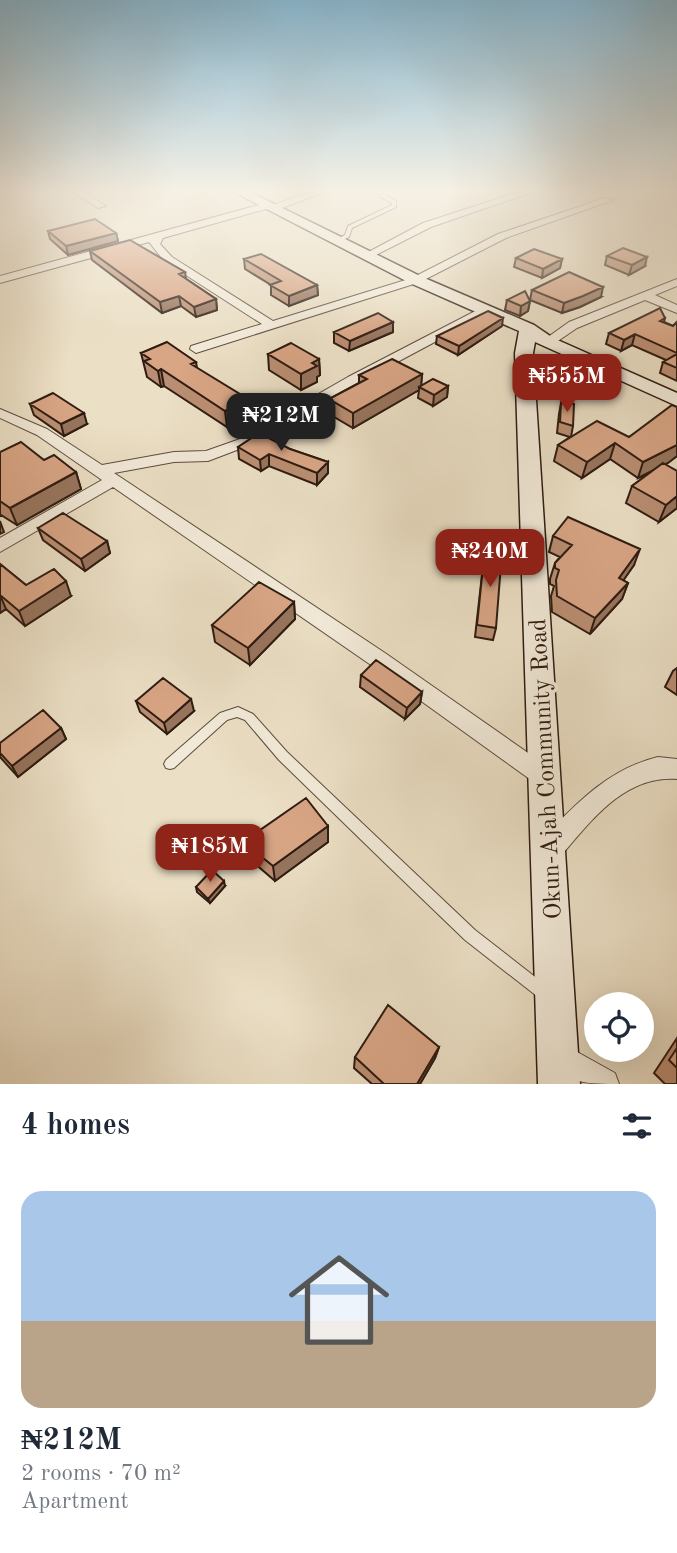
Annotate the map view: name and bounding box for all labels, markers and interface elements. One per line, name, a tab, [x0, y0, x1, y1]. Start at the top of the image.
pin: ₦555M	[518, 354, 616, 414]
text: ₦555M	[528, 365, 606, 388]
pin: ₦212M	[232, 393, 330, 453]
text: ₦212M	[242, 404, 320, 427]
pin: ₦240M	[441, 530, 539, 589]
text: ₦240M	[451, 540, 529, 563]
street label: Okun-Ajah Community Road	[527, 618, 567, 920]
pin: ₦185M	[161, 824, 259, 884]
text: ₦185M	[171, 835, 249, 858]
map controls	[584, 992, 654, 1062]
button: locate	[584, 992, 654, 1062]
icon: filters	[618, 1107, 656, 1145]
text: 4 homes	[21, 1111, 130, 1141]
icon: home	[276, 1237, 402, 1363]
text: ₦212M	[21, 1426, 122, 1456]
text: 2 rooms · 70 m²	[21, 1462, 181, 1485]
text: Apartment	[21, 1490, 129, 1513]

